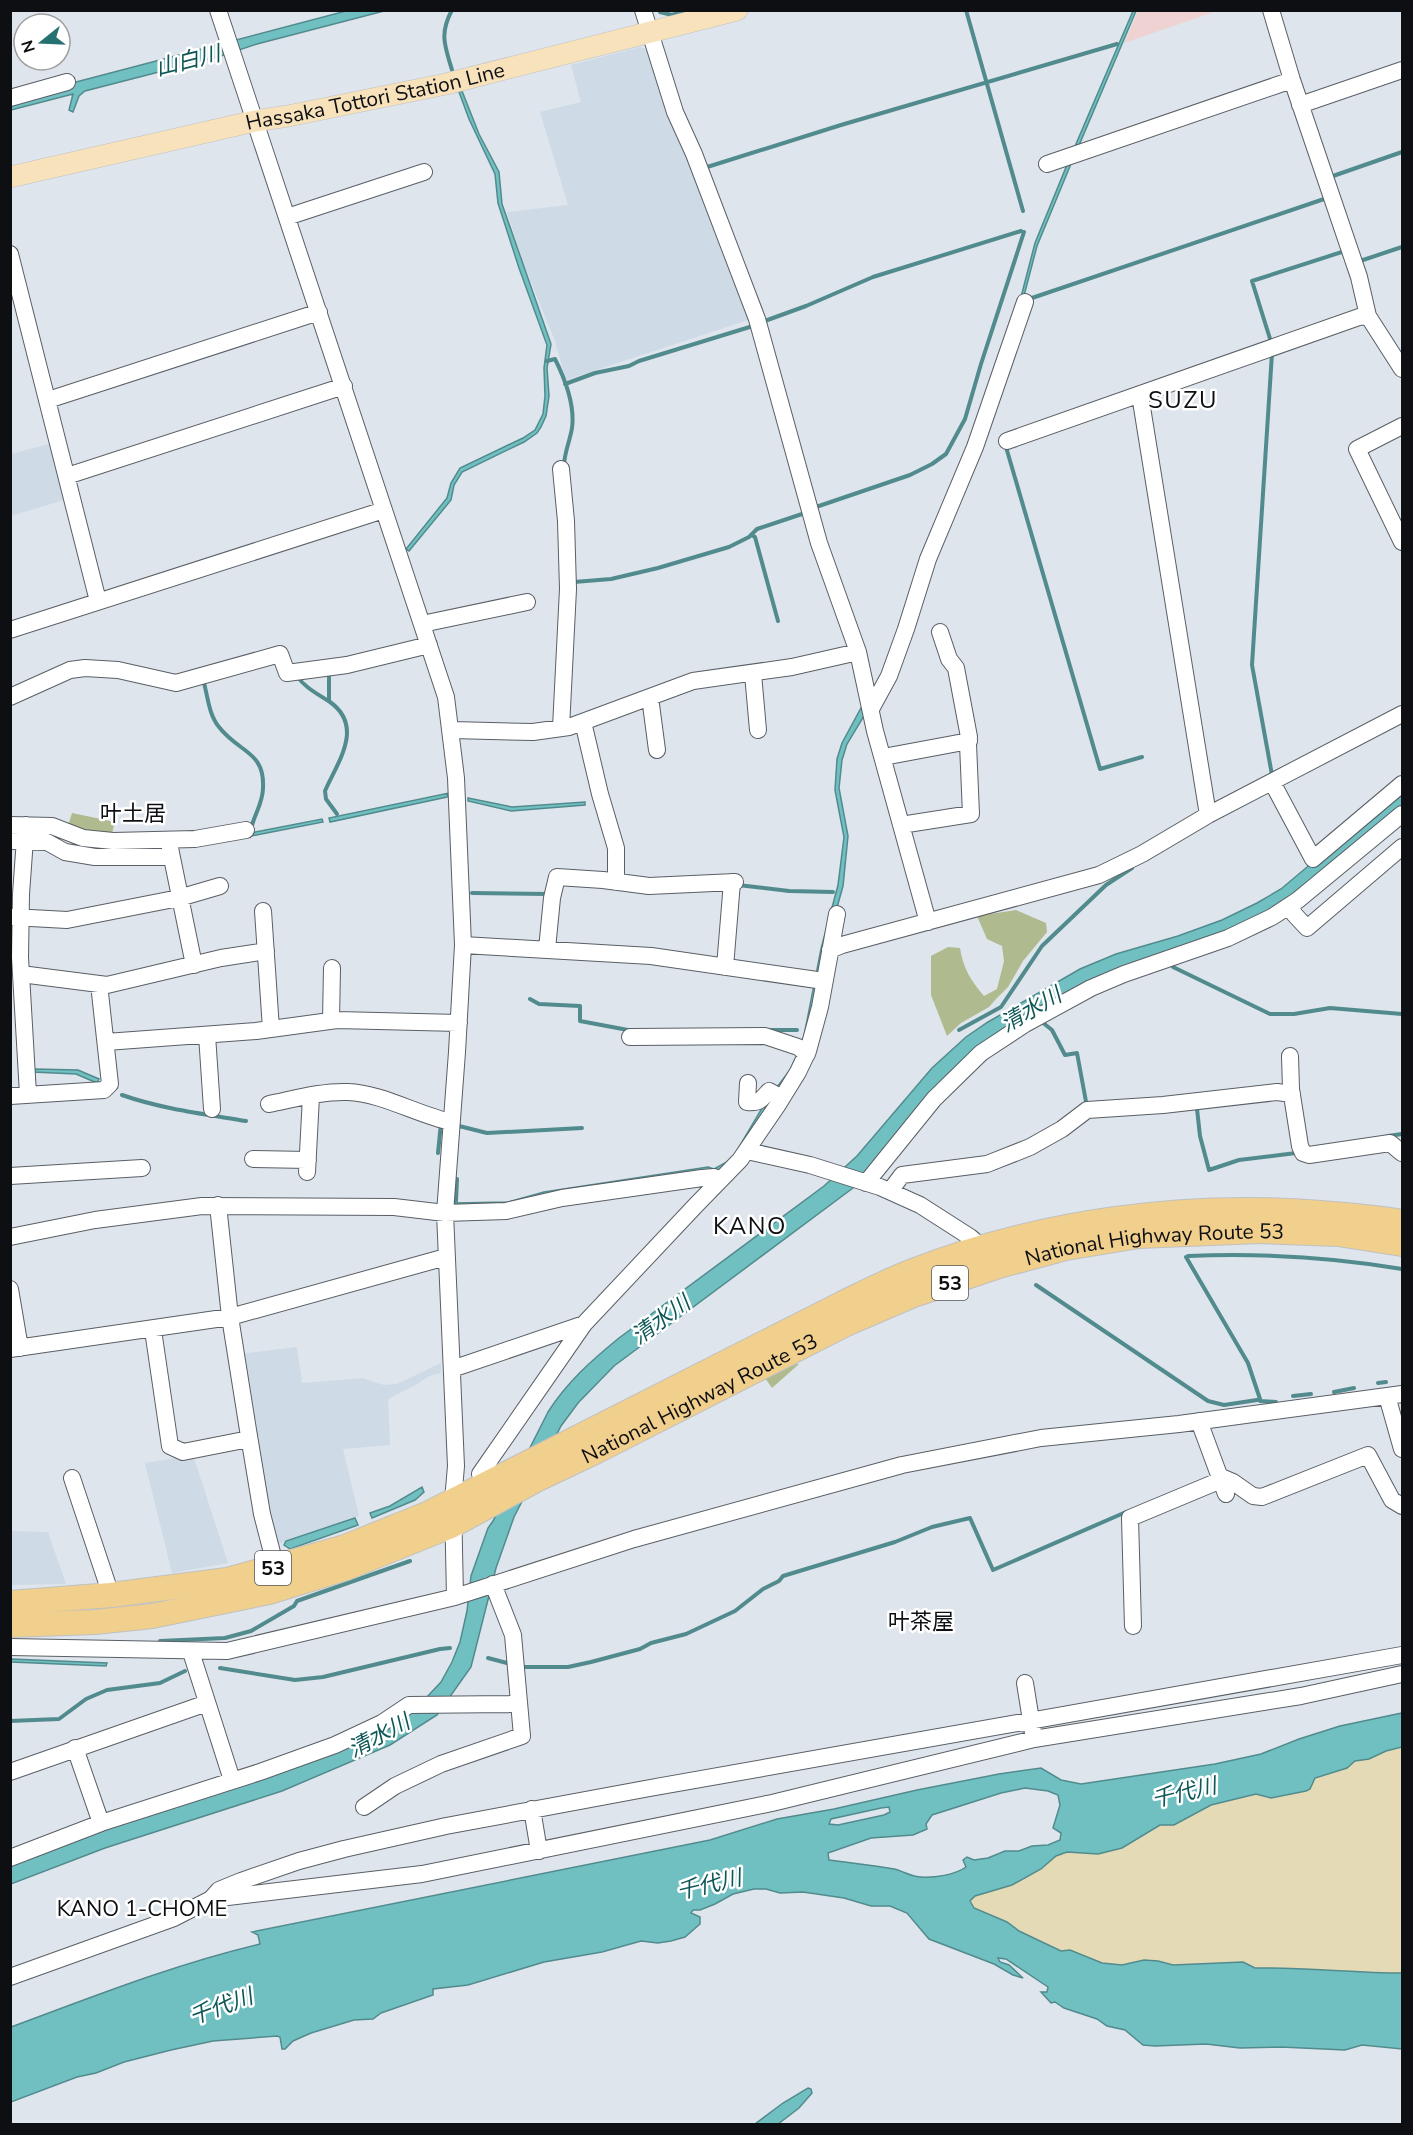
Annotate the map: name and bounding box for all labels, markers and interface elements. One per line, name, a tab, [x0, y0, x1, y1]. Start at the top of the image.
north arrow	[12, 12, 72, 72]
text: N	[16, 37, 41, 55]
water label: 山白川	[152, 38, 226, 84]
street label: Hassaka Tottori Station Line	[243, 56, 508, 137]
district label: SUZU	[1148, 384, 1218, 416]
district label: 叶土居	[100, 799, 166, 829]
water label: 清水川	[995, 980, 1069, 1039]
district label: KANO	[713, 1210, 787, 1242]
street label: National Highway Route 53	[1022, 1217, 1285, 1272]
road number: 53	[932, 1266, 968, 1300]
water label: 清水川	[625, 1287, 698, 1352]
street label: National Highway Route 53	[577, 1327, 822, 1470]
road number: 53	[255, 1551, 291, 1585]
district label: 叶茶屋	[888, 1607, 954, 1637]
water label: 清水川	[343, 1706, 417, 1765]
water label: 千代川	[1148, 1771, 1221, 1815]
water label: 千代川	[673, 1863, 746, 1907]
district label: KANO 1-CHOME	[57, 1894, 227, 1924]
water label: 千代川	[185, 1981, 259, 2032]

